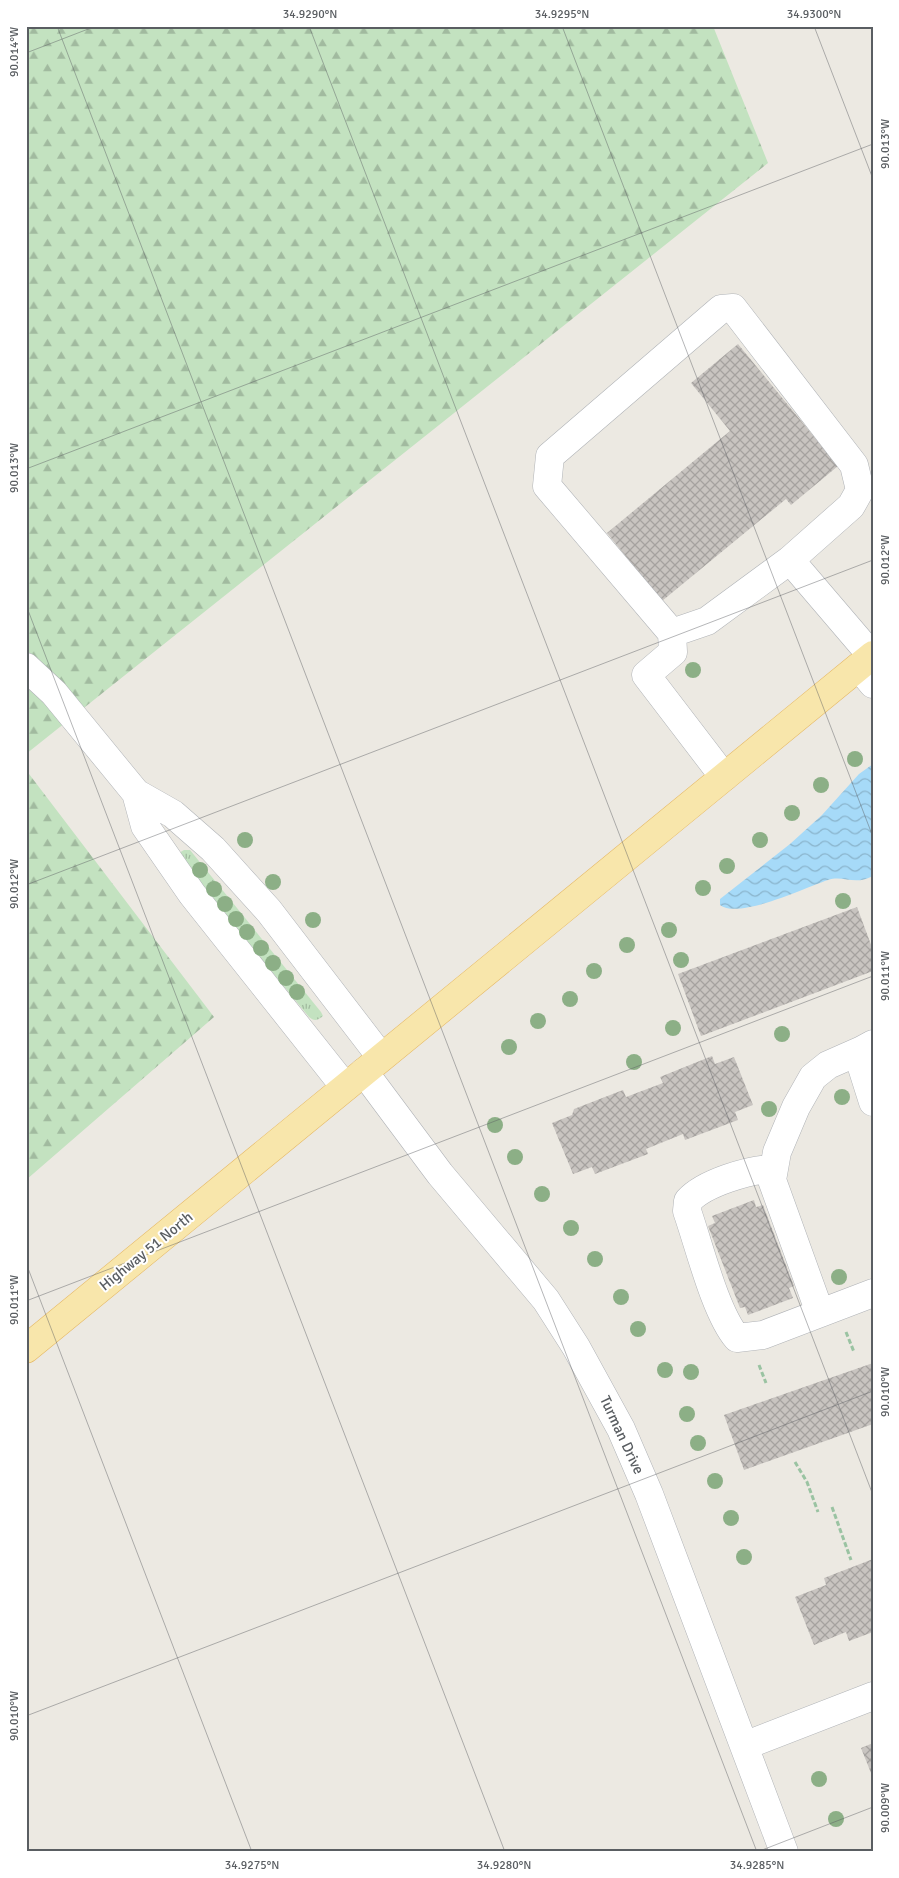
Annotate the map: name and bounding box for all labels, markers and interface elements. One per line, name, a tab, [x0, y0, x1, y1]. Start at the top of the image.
text: 34.9290°N	[283, 7, 337, 22]
text: 34.9295°N	[535, 7, 589, 22]
text: 34.9300°N	[787, 7, 841, 22]
text: 90.014°W	[7, 27, 22, 77]
text: 90.013°W	[878, 119, 893, 169]
text: 90.013°W	[7, 443, 22, 493]
text: 90.012°W	[878, 535, 893, 585]
text: 90.012°W	[7, 859, 22, 909]
text: 90.011°W	[878, 951, 893, 1001]
street label: Highway 51 North	[96, 1208, 196, 1294]
text: 90.011°W	[7, 1275, 22, 1325]
text: 90.010°W	[878, 1367, 893, 1417]
street label: Turman Drive	[596, 1393, 648, 1477]
text: 90.010°W	[7, 1691, 22, 1741]
text: 90.009°W	[878, 1783, 893, 1833]
text: 34.9275°N	[225, 1858, 279, 1873]
text: 34.9280°N	[477, 1858, 531, 1873]
text: 34.9285°N	[730, 1858, 784, 1873]

